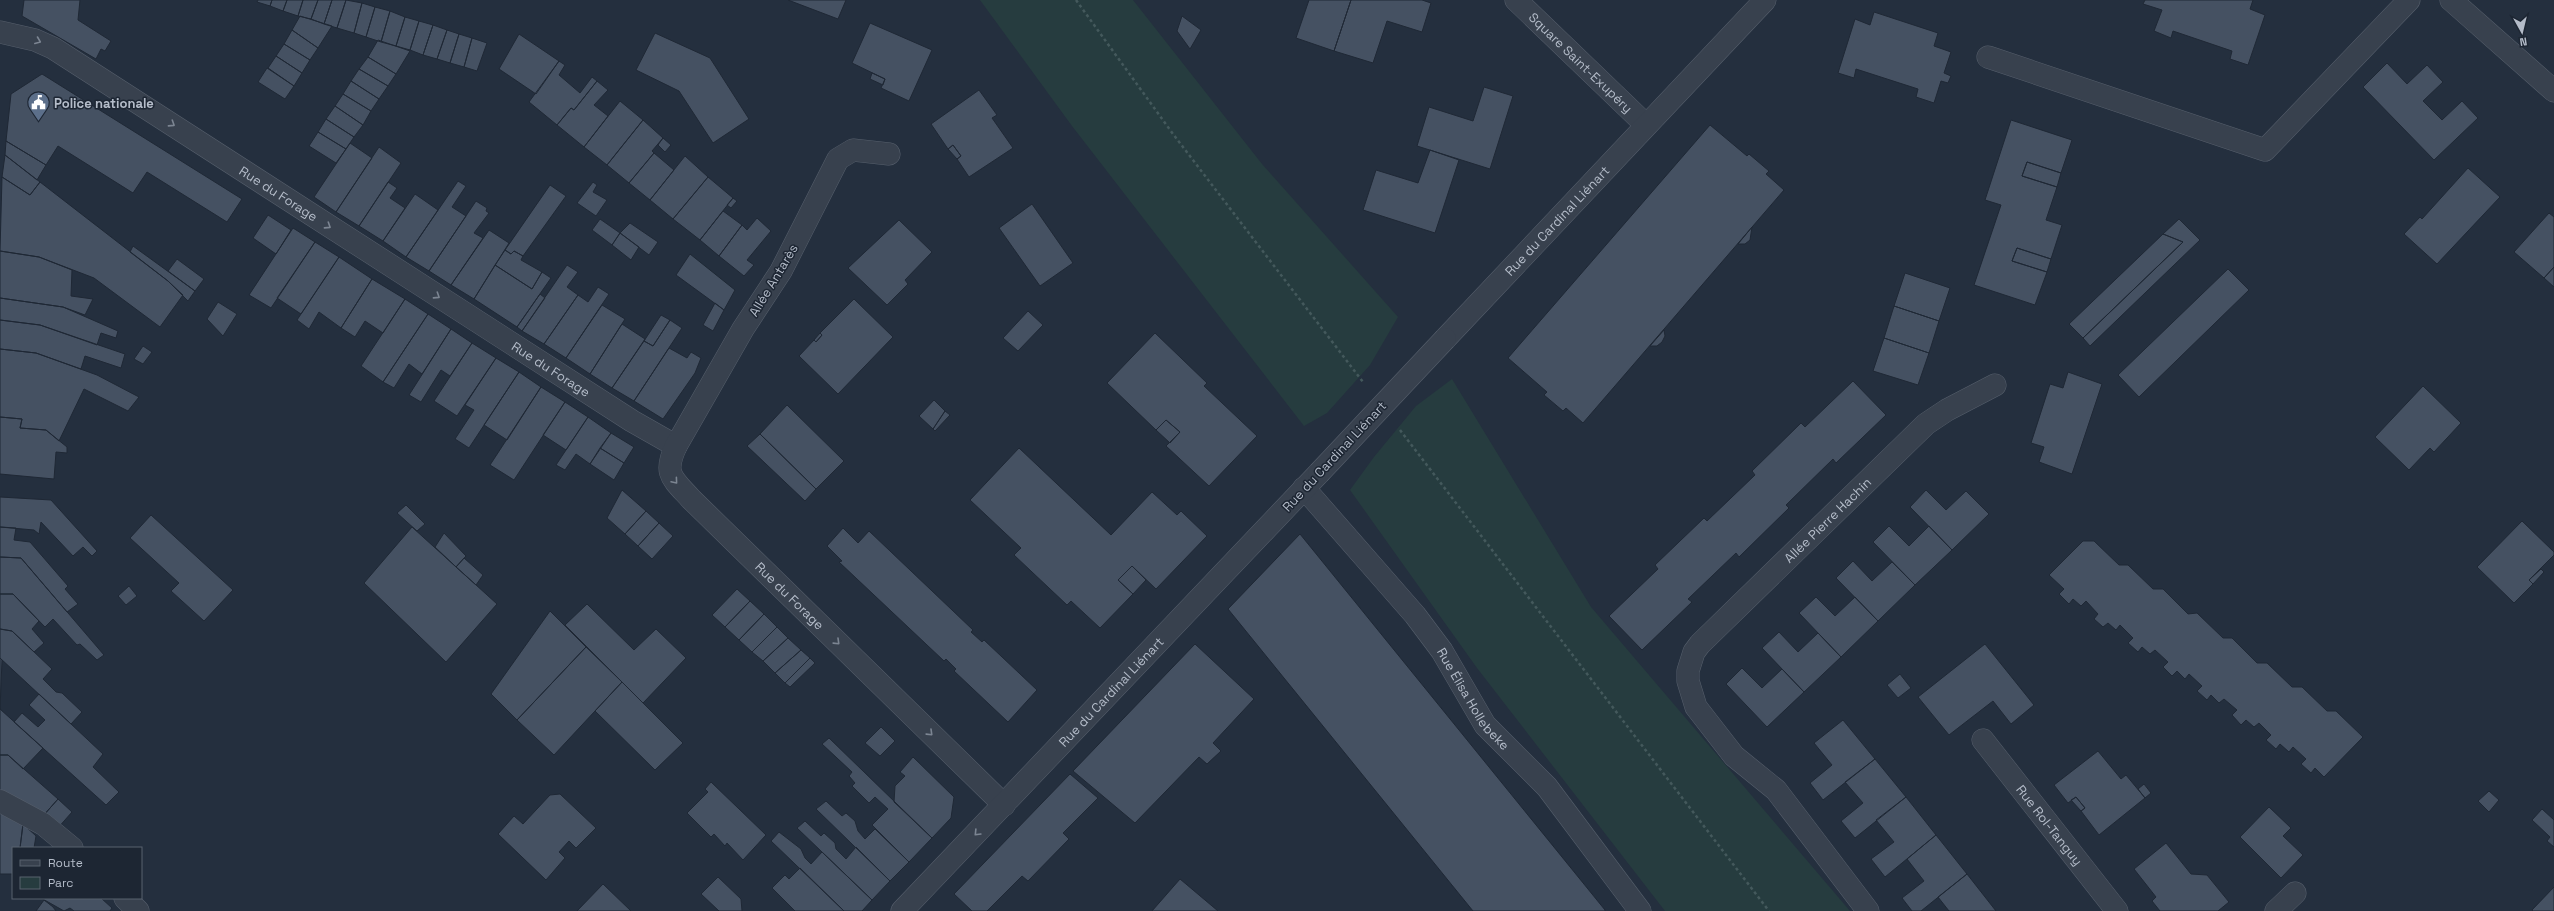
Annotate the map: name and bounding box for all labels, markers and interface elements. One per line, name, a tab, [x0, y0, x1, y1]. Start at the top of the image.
street label: Square Saint-Exupéry	[1525, 9, 1636, 117]
north arrow	[2502, 12, 2542, 52]
text: N	[2519, 34, 2528, 49]
one-way arrow	[34, 37, 41, 45]
public building icon: Police nationale	[25, 90, 51, 123]
place label: Police nationale	[54, 95, 154, 112]
one-way arrow	[168, 120, 175, 127]
street label: Rue du Forage	[236, 162, 321, 225]
street label: Rue du Cardinal Liénart	[1501, 162, 1613, 279]
one-way arrow	[324, 221, 331, 228]
street label: Allée Antarès	[745, 241, 802, 320]
one-way arrow	[433, 291, 440, 299]
street label: Rue du Forage	[508, 338, 593, 401]
street label: Rue du Cardinal Liénart	[1279, 397, 1390, 515]
street label: Allée Pierre Hachin	[1780, 474, 1875, 567]
one-way arrow	[671, 477, 678, 484]
street label: Rue du Forage	[751, 558, 828, 633]
street label: Rue du Cardinal Liénart	[1055, 633, 1168, 750]
one-way arrow	[832, 637, 840, 645]
street label: Rue Élisa Hollebeke	[1433, 645, 1513, 754]
one-way arrow	[925, 728, 933, 736]
street label: Rue Rol-Tanguy	[2012, 782, 2086, 869]
one-way arrow	[974, 828, 982, 836]
legend	[12, 847, 142, 899]
text: Route	[48, 855, 83, 871]
text: Parc	[48, 875, 73, 891]

